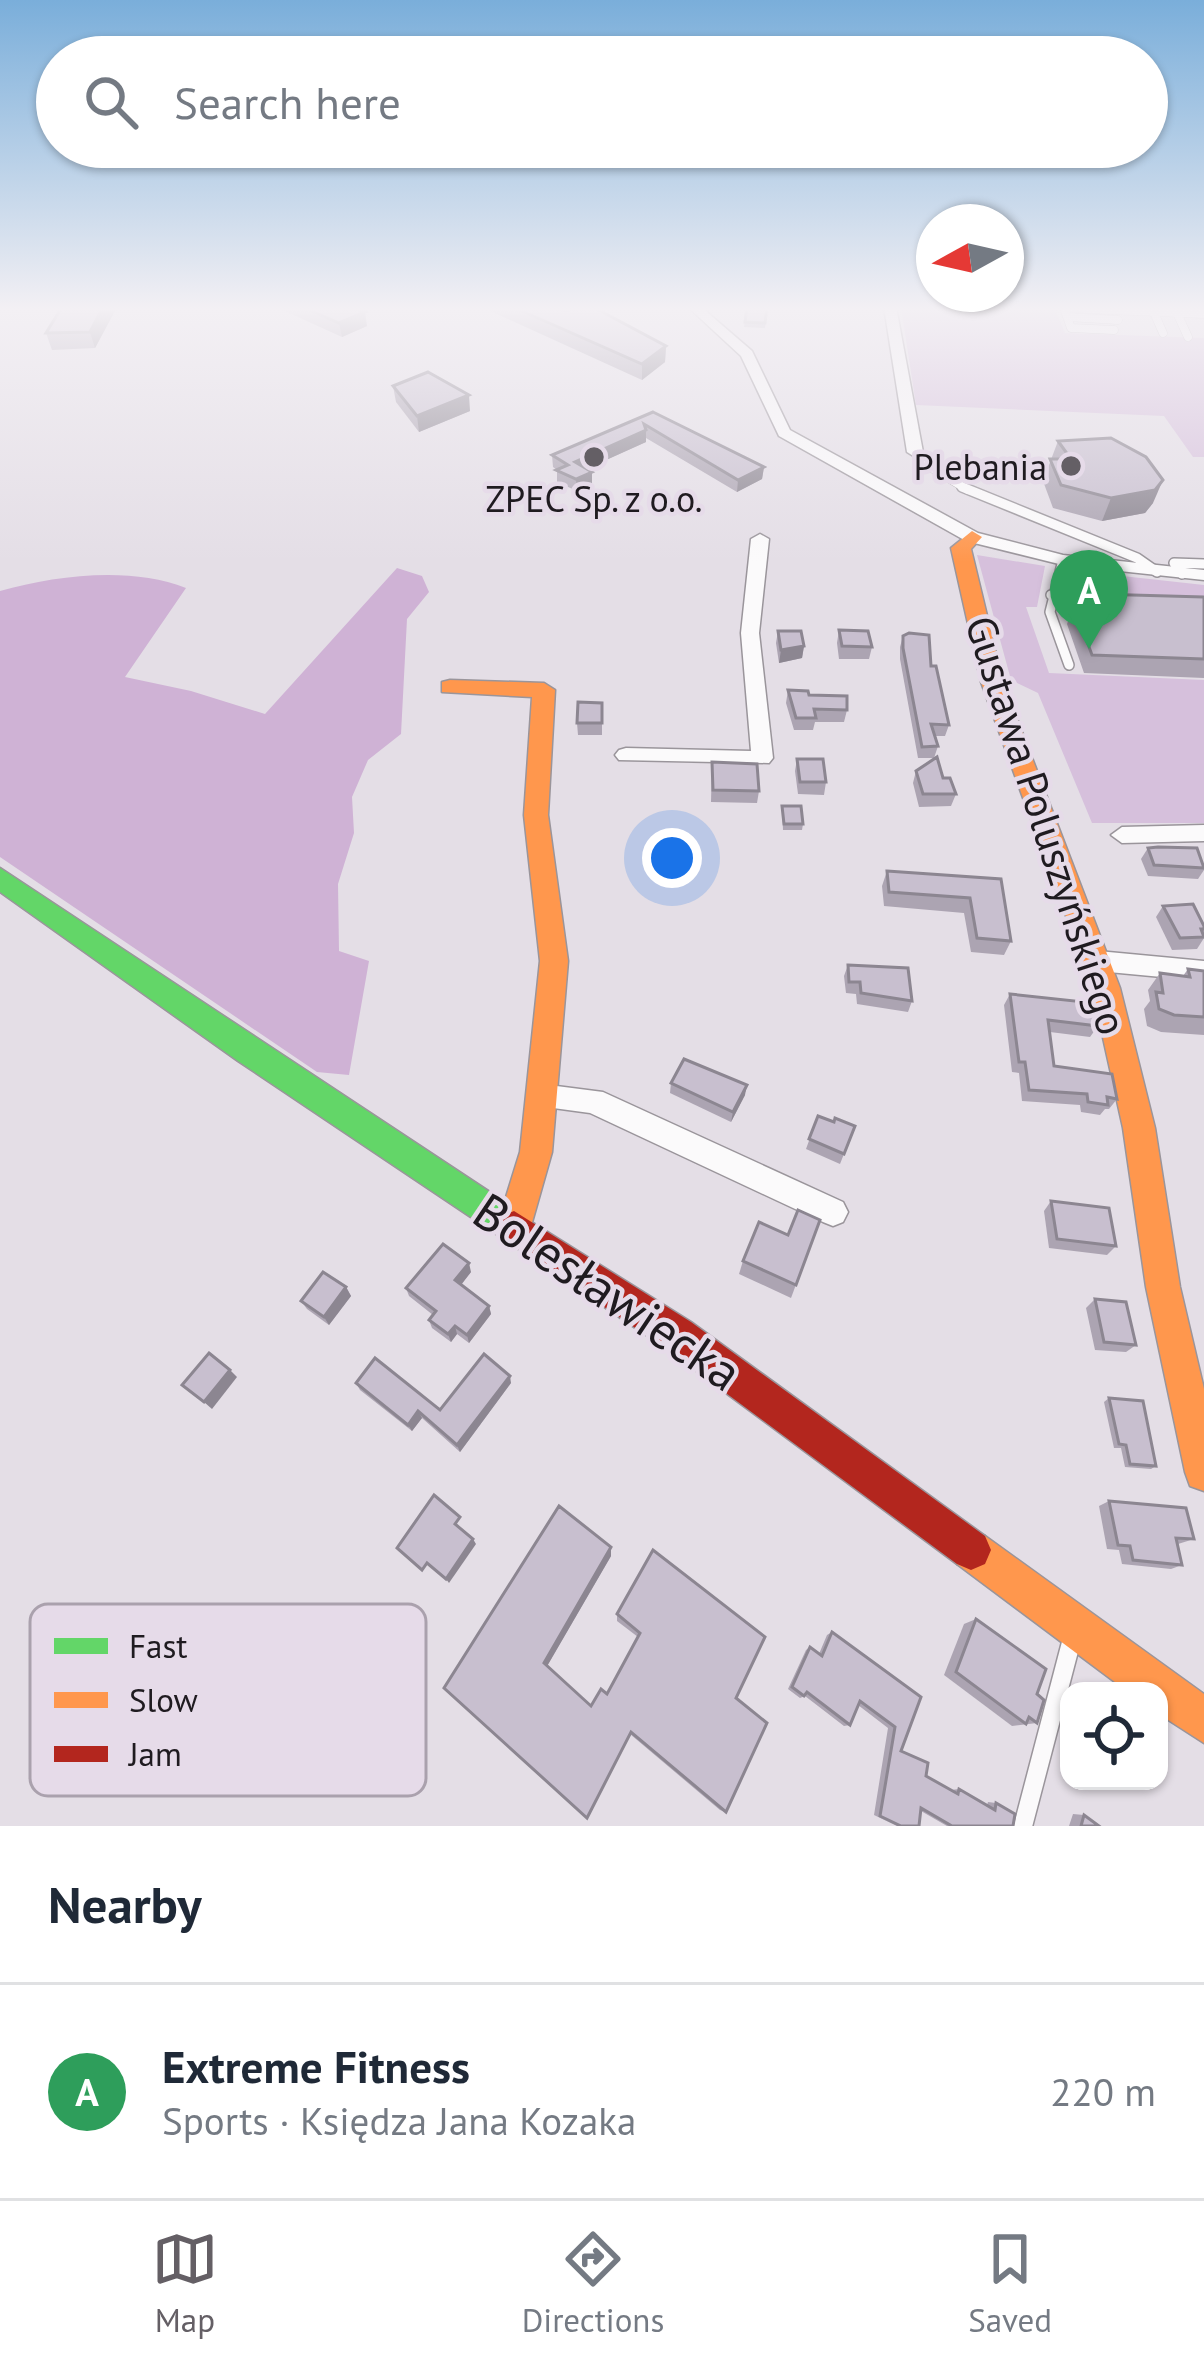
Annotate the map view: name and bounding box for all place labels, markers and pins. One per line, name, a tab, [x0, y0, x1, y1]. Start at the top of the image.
place label: Plebania	[914, 443, 1047, 490]
marker: ZPEC Sp. z o.o.	[581, 444, 607, 470]
marker: Plebania	[1058, 453, 1084, 479]
place label: ZPEC Sp. z o.o.	[485, 475, 703, 522]
pin: A	[1050, 550, 1128, 649]

